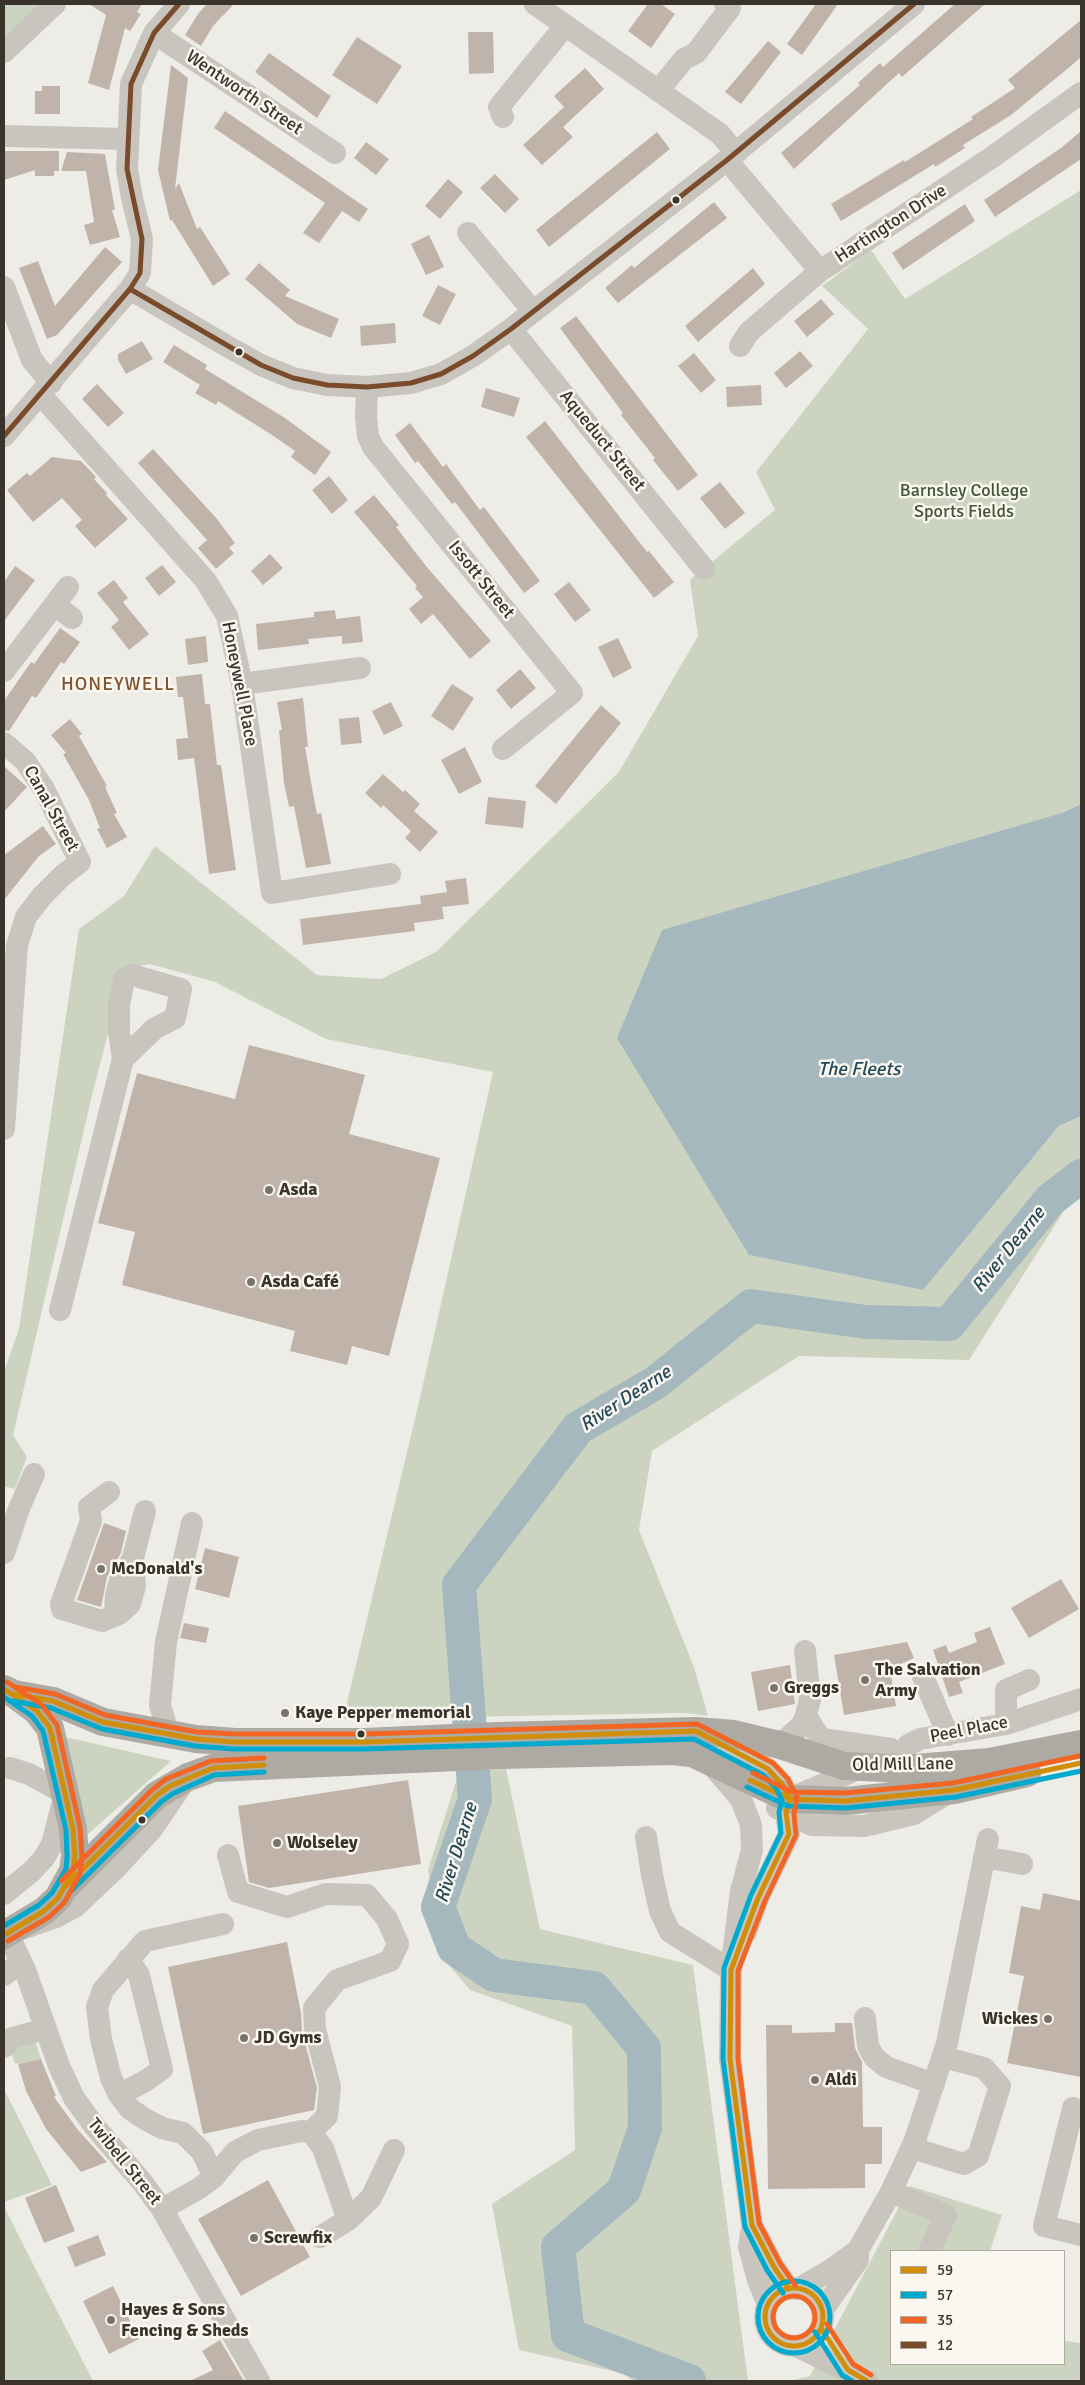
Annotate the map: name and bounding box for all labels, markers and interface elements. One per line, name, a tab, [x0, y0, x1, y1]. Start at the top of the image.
street label: Wentworth Street	[182, 46, 306, 140]
street label: Hartington Drive	[831, 180, 951, 268]
unlabelled marker	[671, 195, 681, 205]
unlabelled marker	[234, 347, 244, 357]
street label: Aqueduct Street	[555, 386, 649, 496]
park label: Barnsley College Sports Fields	[900, 480, 1028, 522]
street label: Issott Street	[443, 537, 519, 623]
street label: Honeywell Place	[216, 620, 262, 748]
district label: HONEYWELL	[60, 674, 176, 696]
street label: Canal Street	[19, 762, 83, 856]
water label: The Fleets	[818, 1059, 900, 1081]
place label: Asda	[279, 1179, 317, 1201]
marker: Asda	[263, 1184, 275, 1196]
water label: River Dearne	[967, 1203, 1051, 1297]
place label: Asda Café	[261, 1271, 339, 1293]
marker: Asda Café	[245, 1276, 257, 1288]
water label: River Dearne	[576, 1361, 676, 1437]
place label: McDonald's	[111, 1558, 202, 1580]
marker: McDonald's	[95, 1563, 107, 1575]
place label: The Salvation Army	[875, 1659, 981, 1702]
marker: The Salvation Army	[859, 1674, 871, 1686]
place label: Greggs	[784, 1677, 839, 1699]
marker: Greggs	[768, 1682, 780, 1694]
place label: Kaye Pepper memorial	[295, 1702, 471, 1724]
marker: Kaye Pepper memorial	[279, 1707, 291, 1719]
street label: Peel Place	[928, 1712, 1010, 1748]
unlabelled marker	[356, 1729, 366, 1739]
street label: Old Mill Lane	[852, 1753, 954, 1777]
water label: River Dearne	[431, 1800, 483, 1906]
unlabelled marker	[137, 1815, 147, 1825]
place label: Wolseley	[287, 1832, 358, 1854]
marker: Wolseley	[271, 1837, 283, 1849]
place label: Wickes	[982, 2008, 1038, 2030]
marker: Wickes	[1042, 2013, 1054, 2025]
place label: JD Gyms	[254, 2027, 322, 2049]
marker: JD Gyms	[238, 2032, 250, 2044]
place label: Aldi	[825, 2069, 857, 2091]
marker: Aldi	[809, 2074, 821, 2086]
street label: Twibell Street	[82, 2114, 166, 2210]
place label: Screwfix	[264, 2227, 332, 2249]
marker: Screwfix	[248, 2232, 260, 2244]
legend	[890, 2250, 1065, 2365]
text: 59	[937, 2261, 953, 2279]
text: 57	[937, 2286, 953, 2304]
place label: Hayes & Sons Fencing & Sheds	[121, 2299, 249, 2342]
text: 35	[937, 2311, 953, 2329]
marker: Hayes & Sons Fencing & Sheds	[105, 2314, 117, 2326]
text: 12	[937, 2336, 953, 2354]

